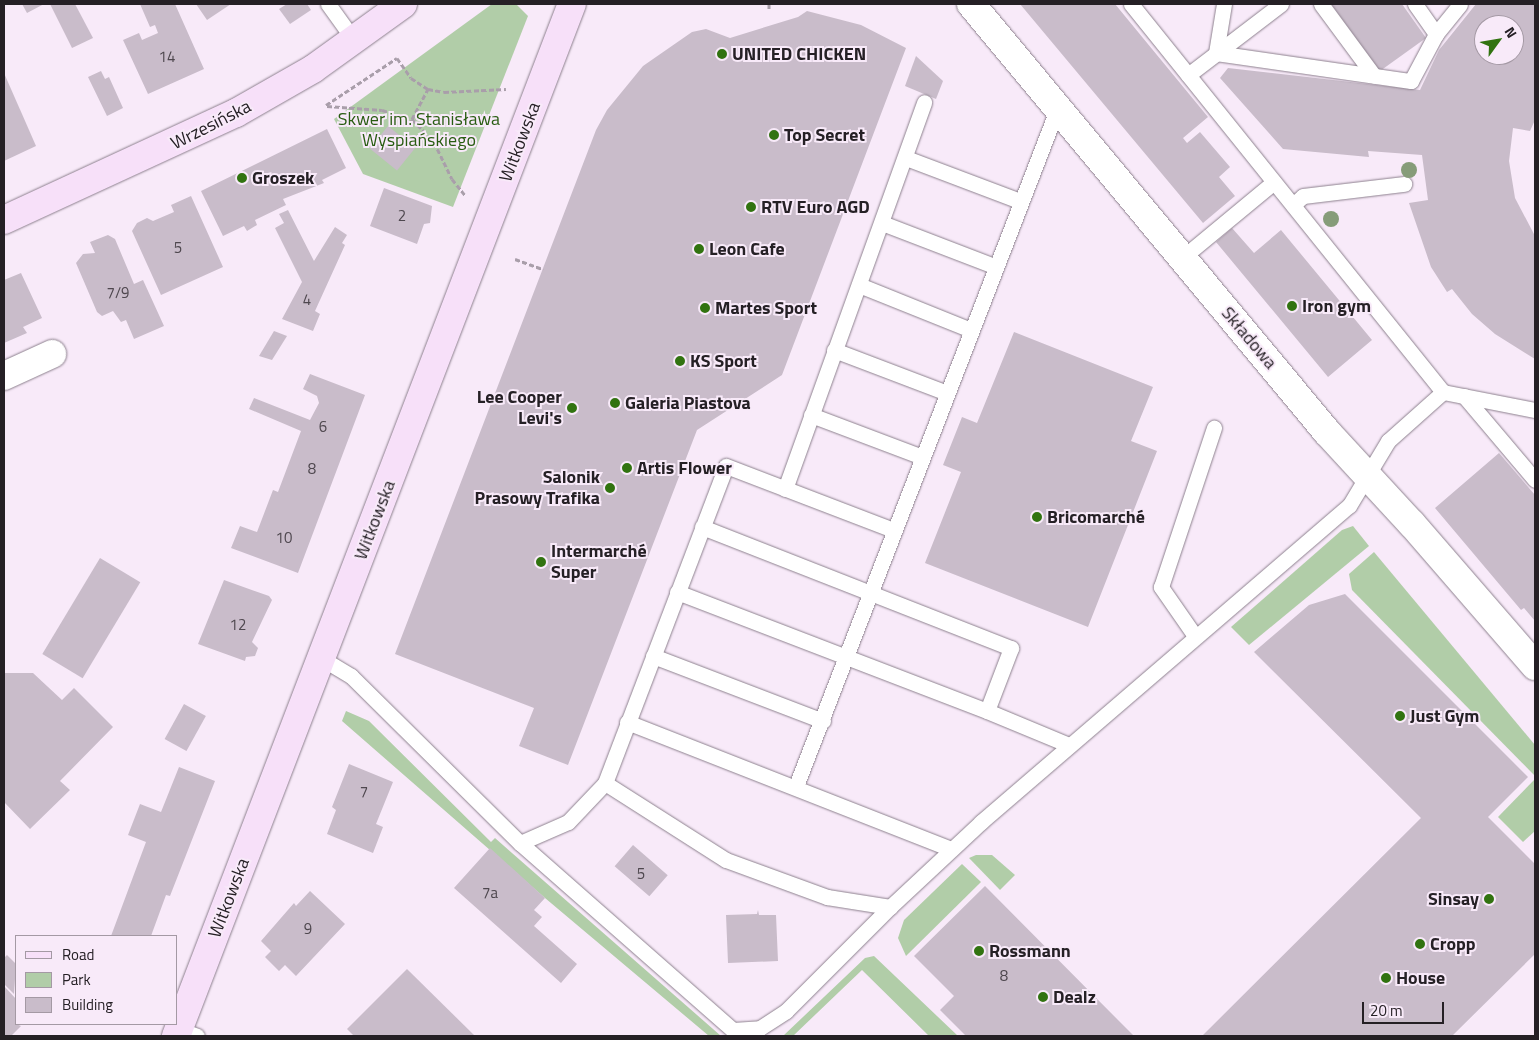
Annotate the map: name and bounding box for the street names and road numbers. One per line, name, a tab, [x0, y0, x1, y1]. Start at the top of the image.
street label: Wrzesińska	[167, 96, 255, 154]
street label: Witkowska	[495, 99, 545, 185]
street label: Składowa	[1217, 303, 1281, 373]
street label: Witkowska	[350, 477, 400, 563]
street label: Witkowska	[204, 855, 254, 941]

